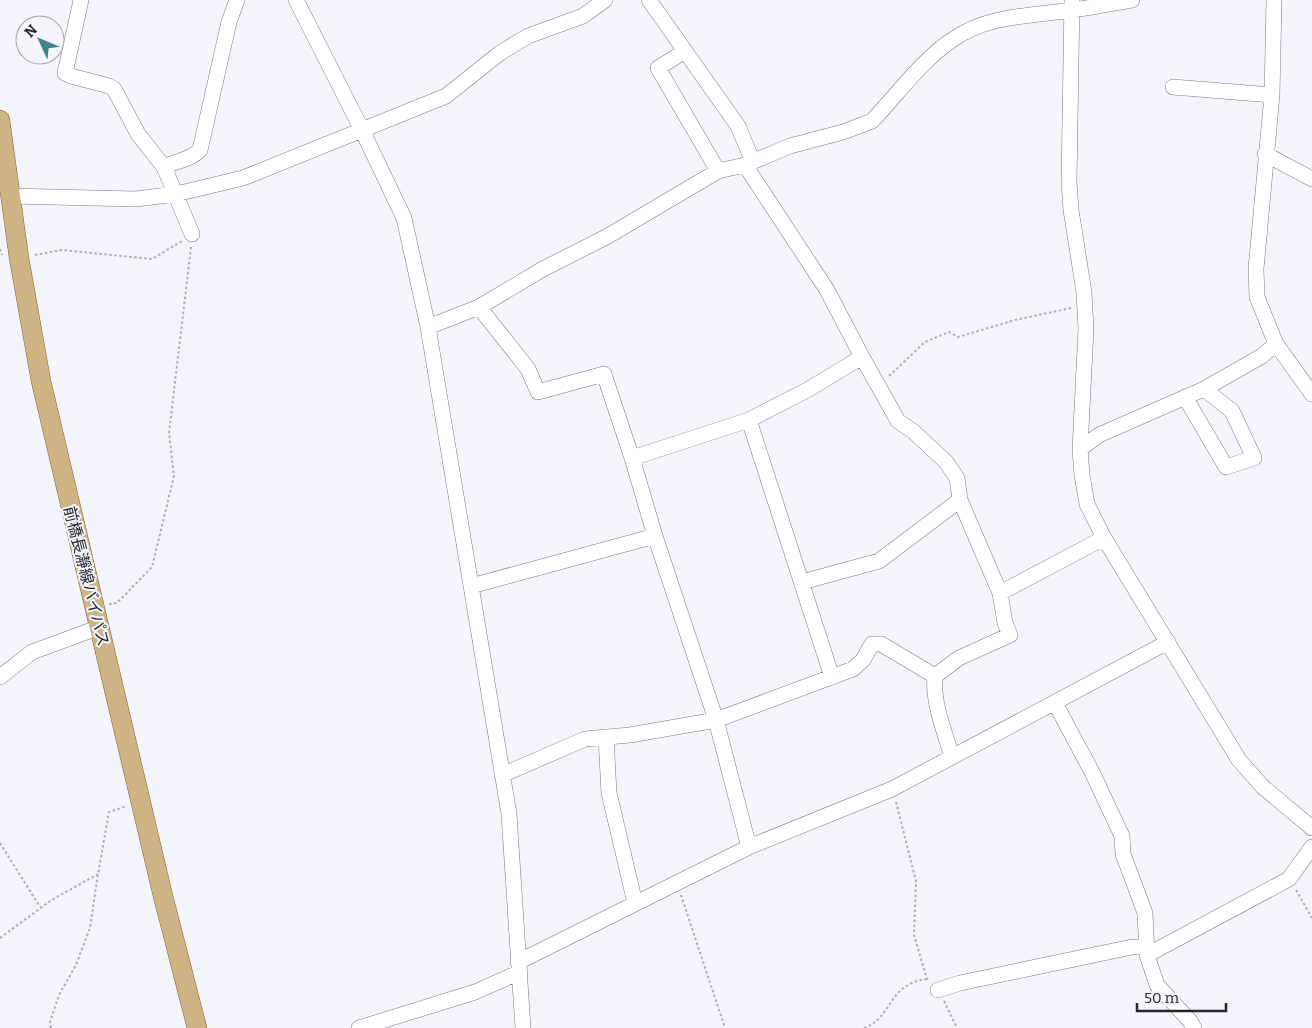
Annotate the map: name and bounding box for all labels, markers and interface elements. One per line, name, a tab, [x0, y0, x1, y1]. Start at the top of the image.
north arrow	[15, 15, 65, 65]
text: N	[21, 21, 41, 41]
street label: 前橋長瀞線バイパス	[60, 504, 113, 648]
scale bar	[1137, 980, 1226, 1012]
text: 50 m	[1144, 989, 1180, 1007]

